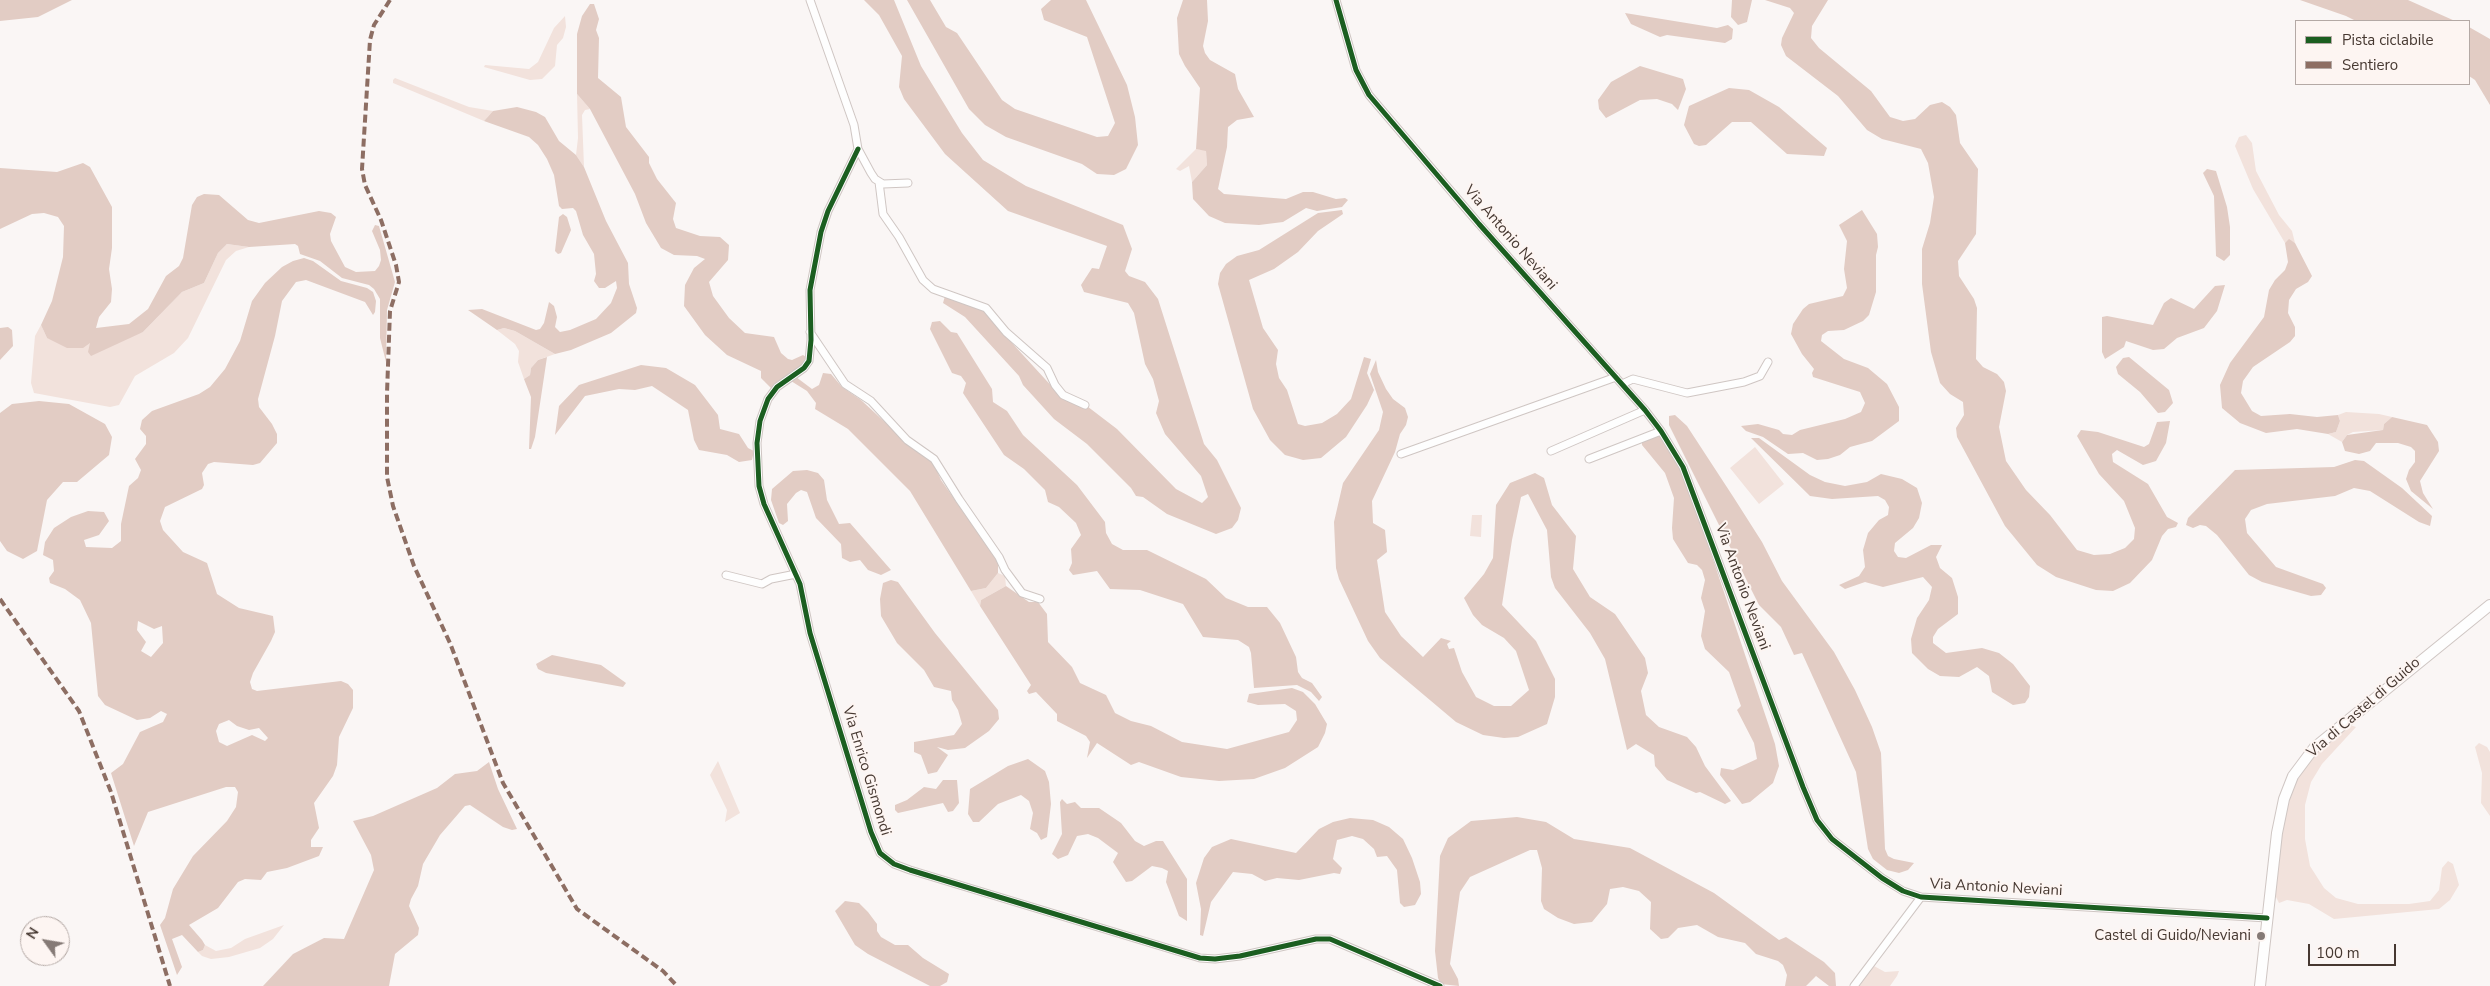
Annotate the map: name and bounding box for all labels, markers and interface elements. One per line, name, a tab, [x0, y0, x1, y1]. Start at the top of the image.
legend	[2295, 20, 2470, 85]
text: Pista ciclabile	[2342, 30, 2434, 50]
text: Sentiero	[2342, 55, 2398, 75]
street label: Via Antonio Neviani	[1460, 182, 1560, 294]
street label: Via Antonio Neviani	[1711, 521, 1773, 653]
street label: Via di Castel di Guido	[2304, 654, 2424, 762]
street label: Via Enrico Gismondi	[838, 704, 894, 838]
street label: Via Antonio Neviani	[1929, 876, 2063, 900]
north arrow	[20, 916, 70, 966]
text: N	[22, 924, 44, 943]
place label: Castel di Guido/Neviani	[2094, 927, 2251, 945]
marker: Castel di Guido/Neviani	[2255, 930, 2267, 942]
scale bar	[2310, 934, 2398, 966]
text: 100 m	[2316, 943, 2360, 963]

